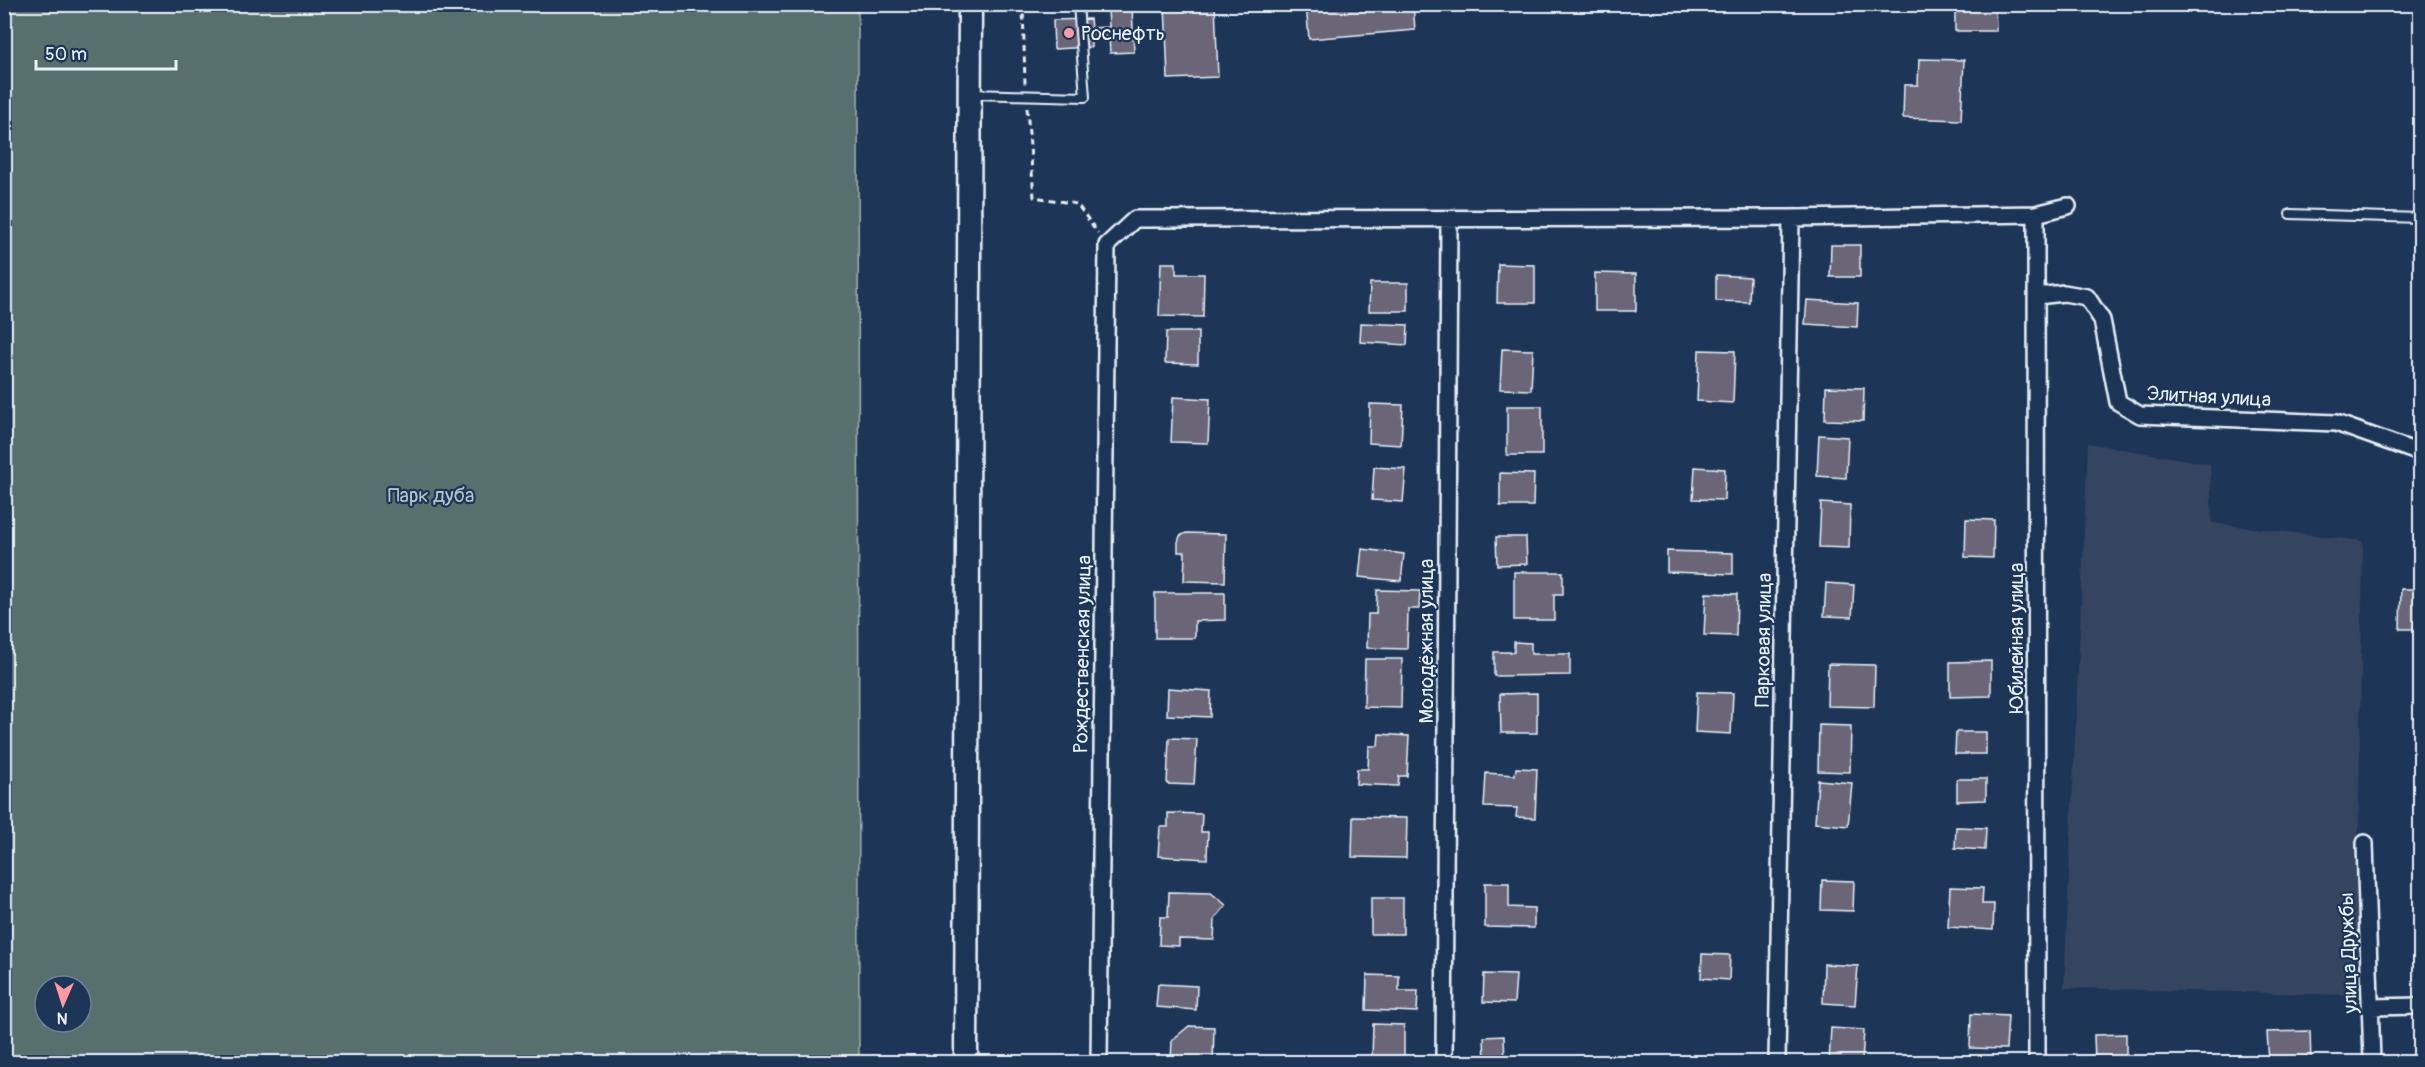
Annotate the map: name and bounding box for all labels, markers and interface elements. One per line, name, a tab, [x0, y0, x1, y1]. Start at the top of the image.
place label: Роснефть	[1081, 21, 1165, 46]
marker: Роснефть	[1062, 26, 1076, 40]
scale bar	[36, 33, 176, 71]
text: 50 m	[45, 43, 87, 66]
street label: Элитная улица	[2146, 381, 2272, 412]
park label: Парк дуба	[388, 483, 474, 508]
street label: Рождественская улица	[1068, 555, 1097, 753]
street label: Молодёжная улица	[1414, 559, 1439, 723]
street label: Юбилейная улица	[2004, 563, 2029, 713]
street label: Парковая улица	[1750, 573, 1777, 707]
street label: улица Дружбы	[2334, 892, 2363, 1015]
north arrow	[33, 974, 93, 1034]
text: N	[56, 1008, 68, 1028]

